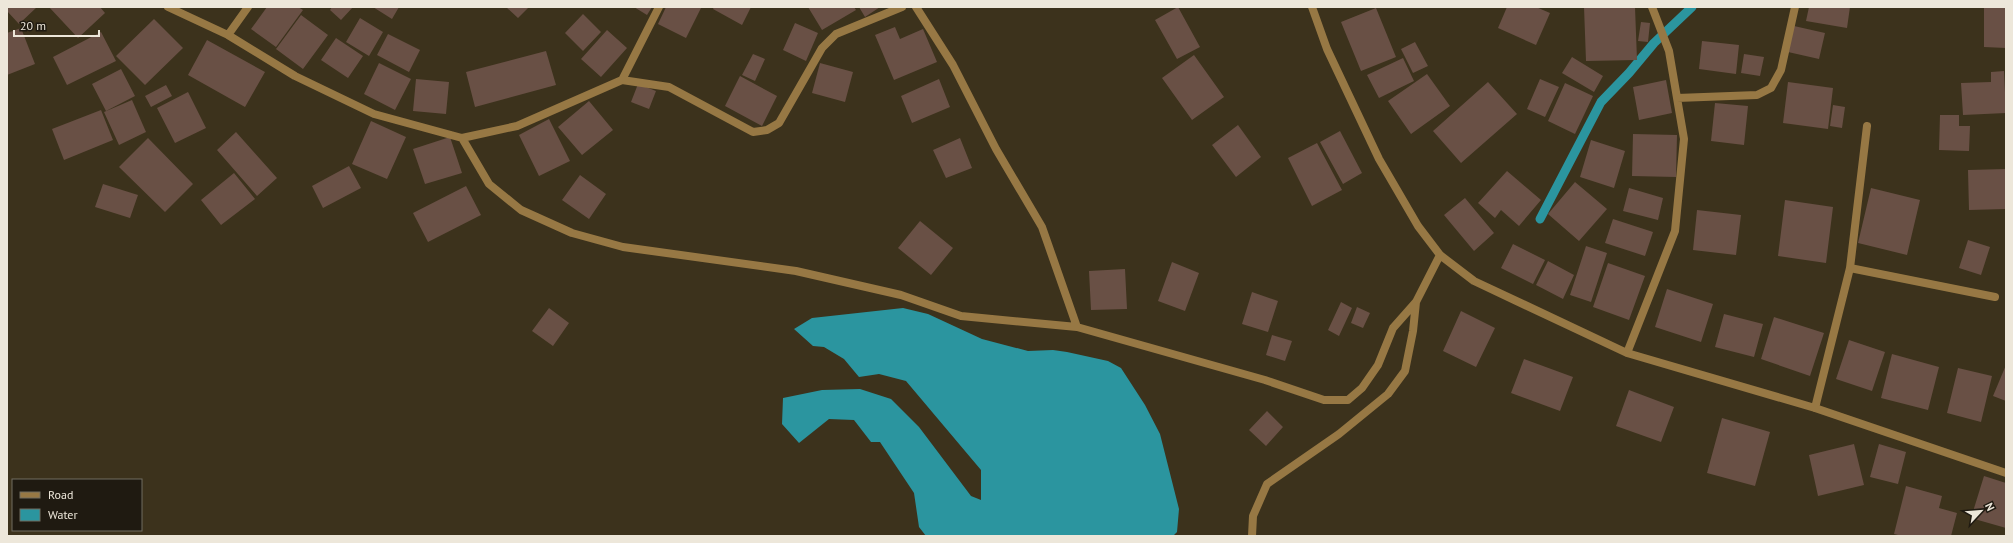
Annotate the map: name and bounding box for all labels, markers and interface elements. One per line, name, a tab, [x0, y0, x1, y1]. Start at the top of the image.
scale bar	[14, 12, 99, 38]
text: 20 m	[20, 18, 46, 33]
legend	[12, 479, 142, 531]
text: Road	[48, 487, 73, 502]
north arrow	[1961, 491, 2001, 531]
text: N	[1982, 500, 1998, 513]
text: Water	[48, 507, 78, 522]

